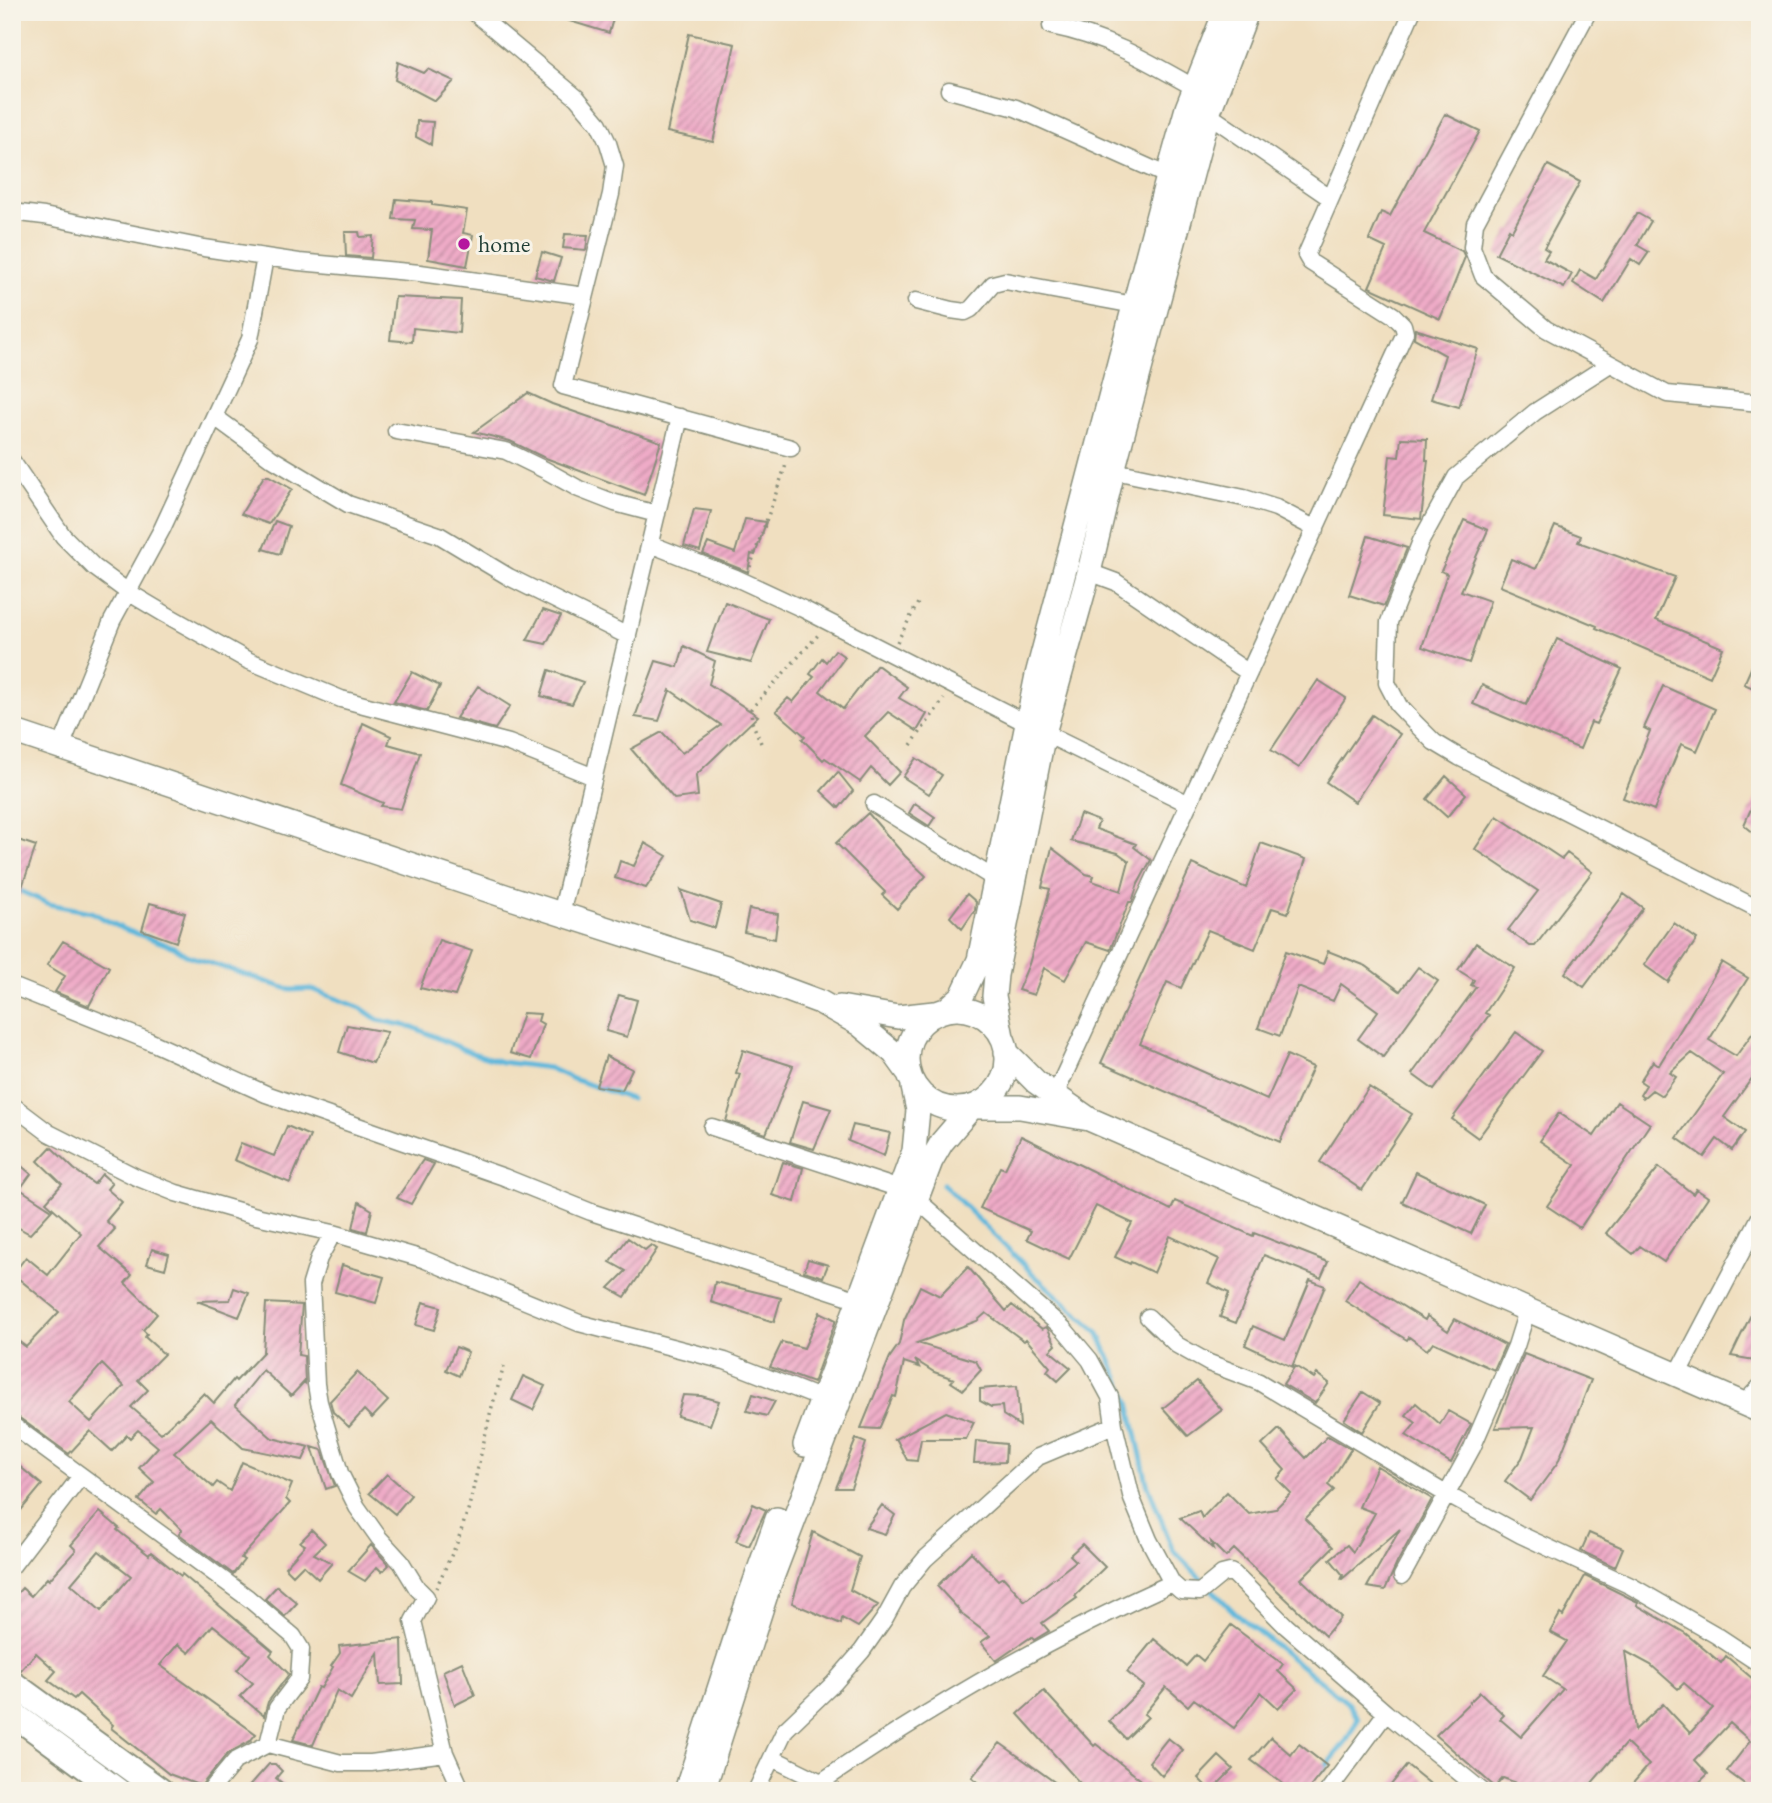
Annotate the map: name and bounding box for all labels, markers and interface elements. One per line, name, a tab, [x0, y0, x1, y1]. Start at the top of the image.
place label: home	[478, 228, 530, 259]
marker: home	[456, 236, 472, 252]

